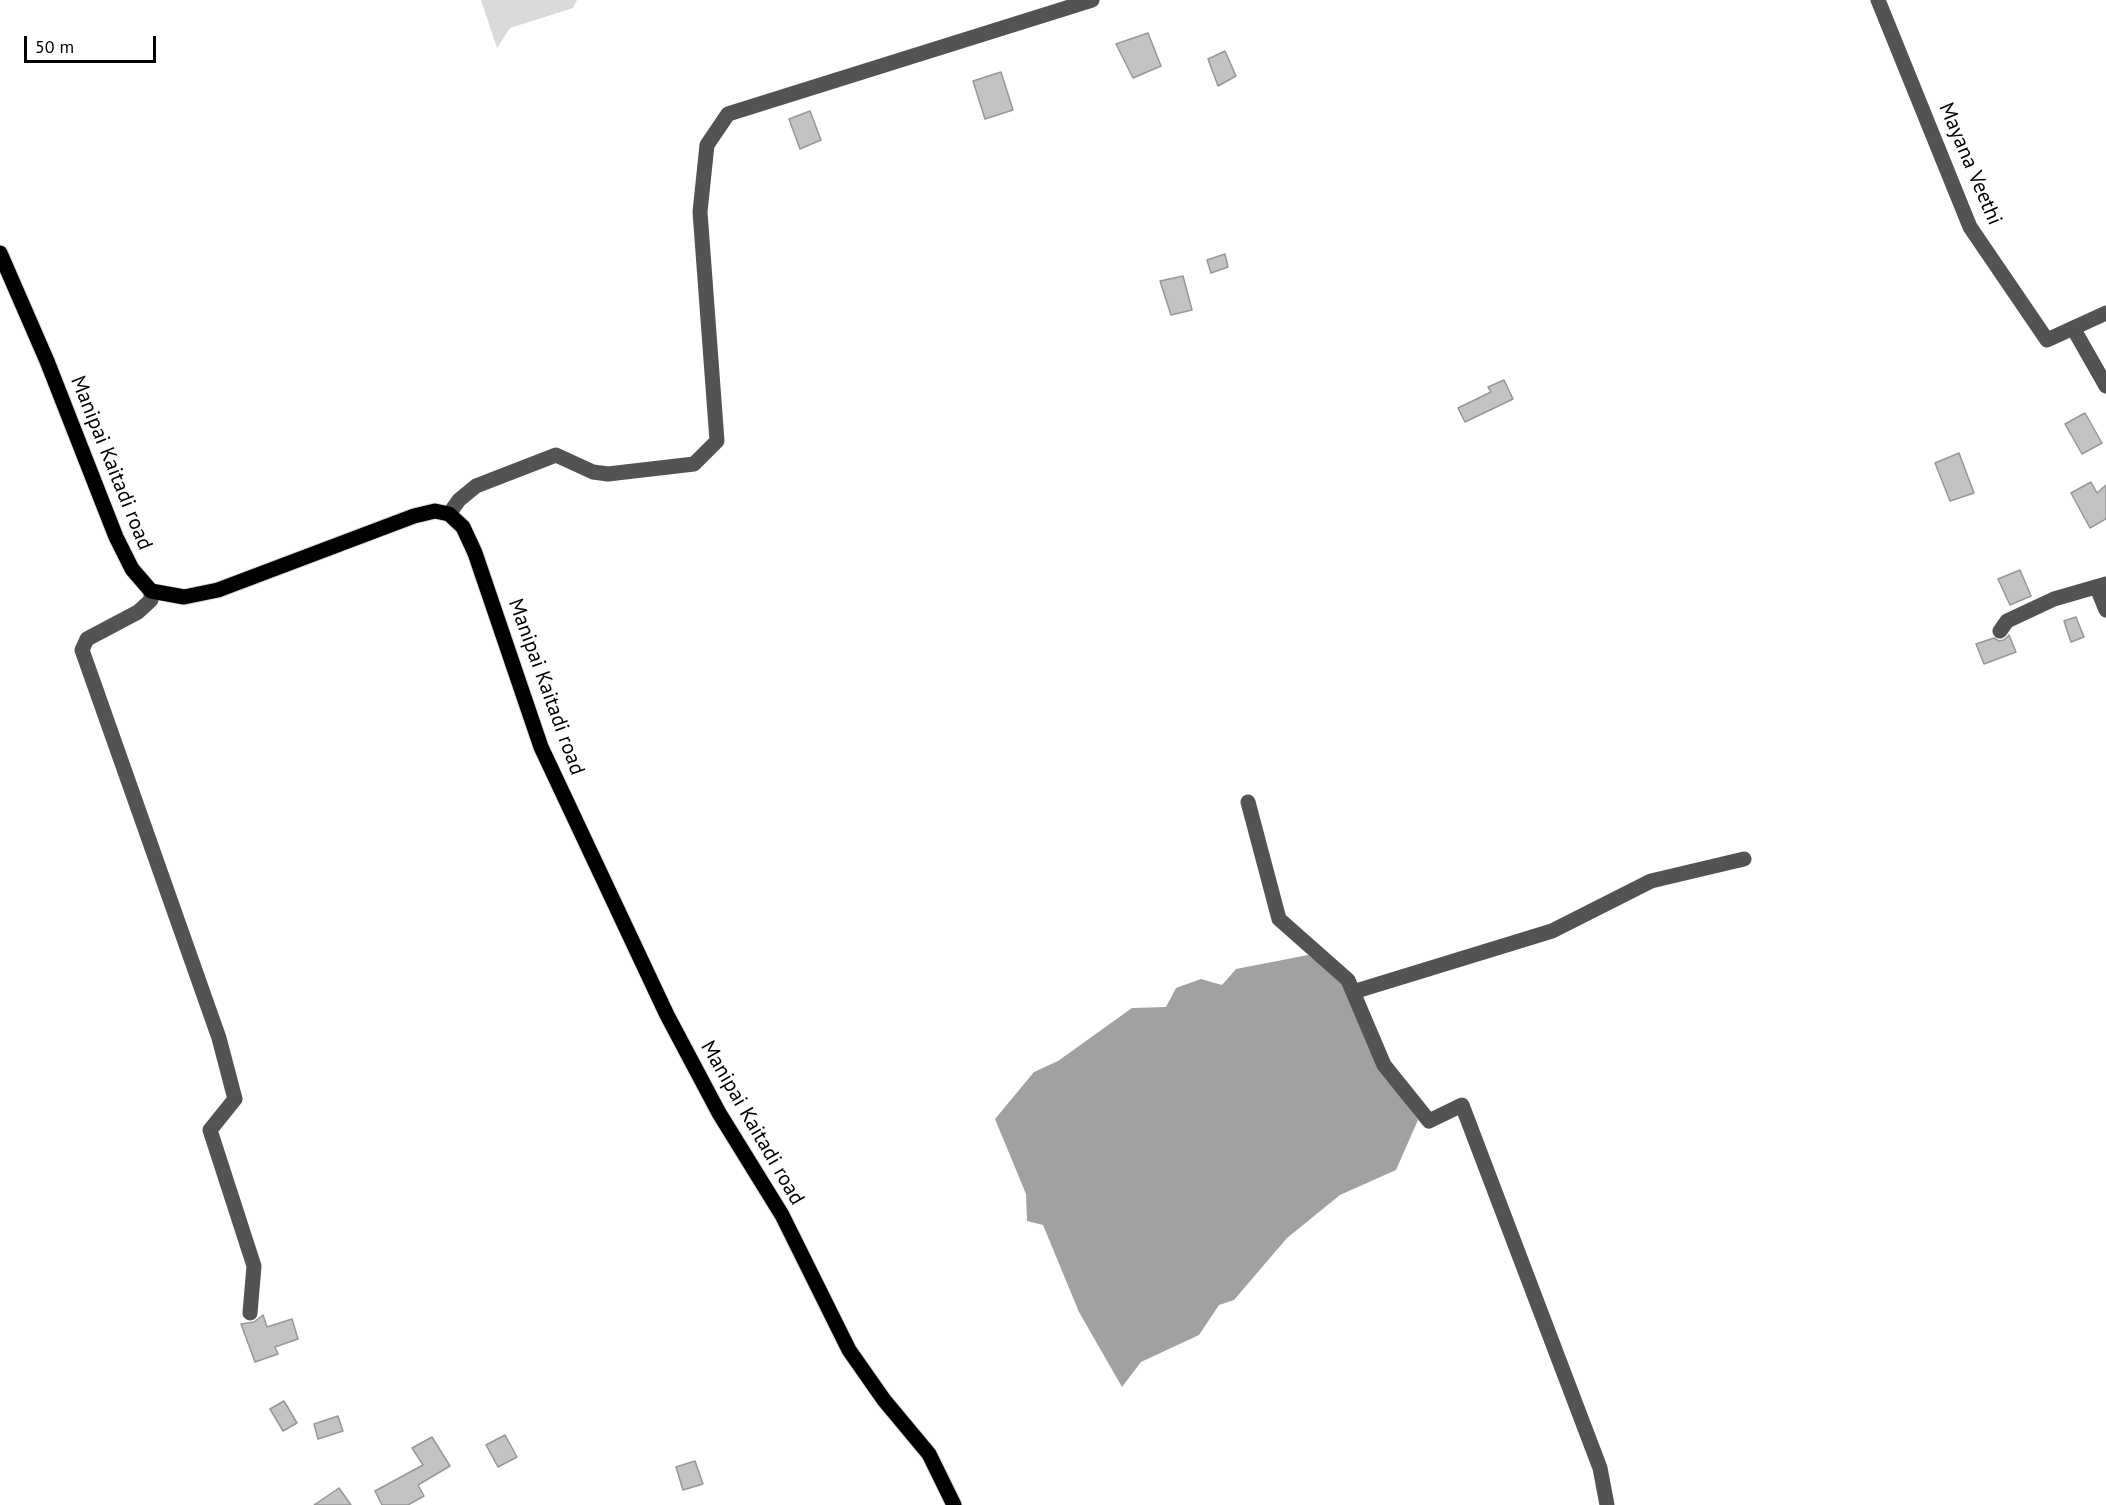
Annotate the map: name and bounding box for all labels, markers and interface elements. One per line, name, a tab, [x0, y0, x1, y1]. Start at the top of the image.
scale bar	[27, 24, 159, 62]
text: 50 m	[35, 35, 74, 58]
street label: Mayana Veethi	[1933, 99, 2007, 229]
street label: Manipai Kaitadi road	[65, 372, 157, 554]
street label: Manipai Kaitadi road	[502, 595, 590, 779]
street label: Manipai Kaitadi road	[695, 1036, 809, 1210]

